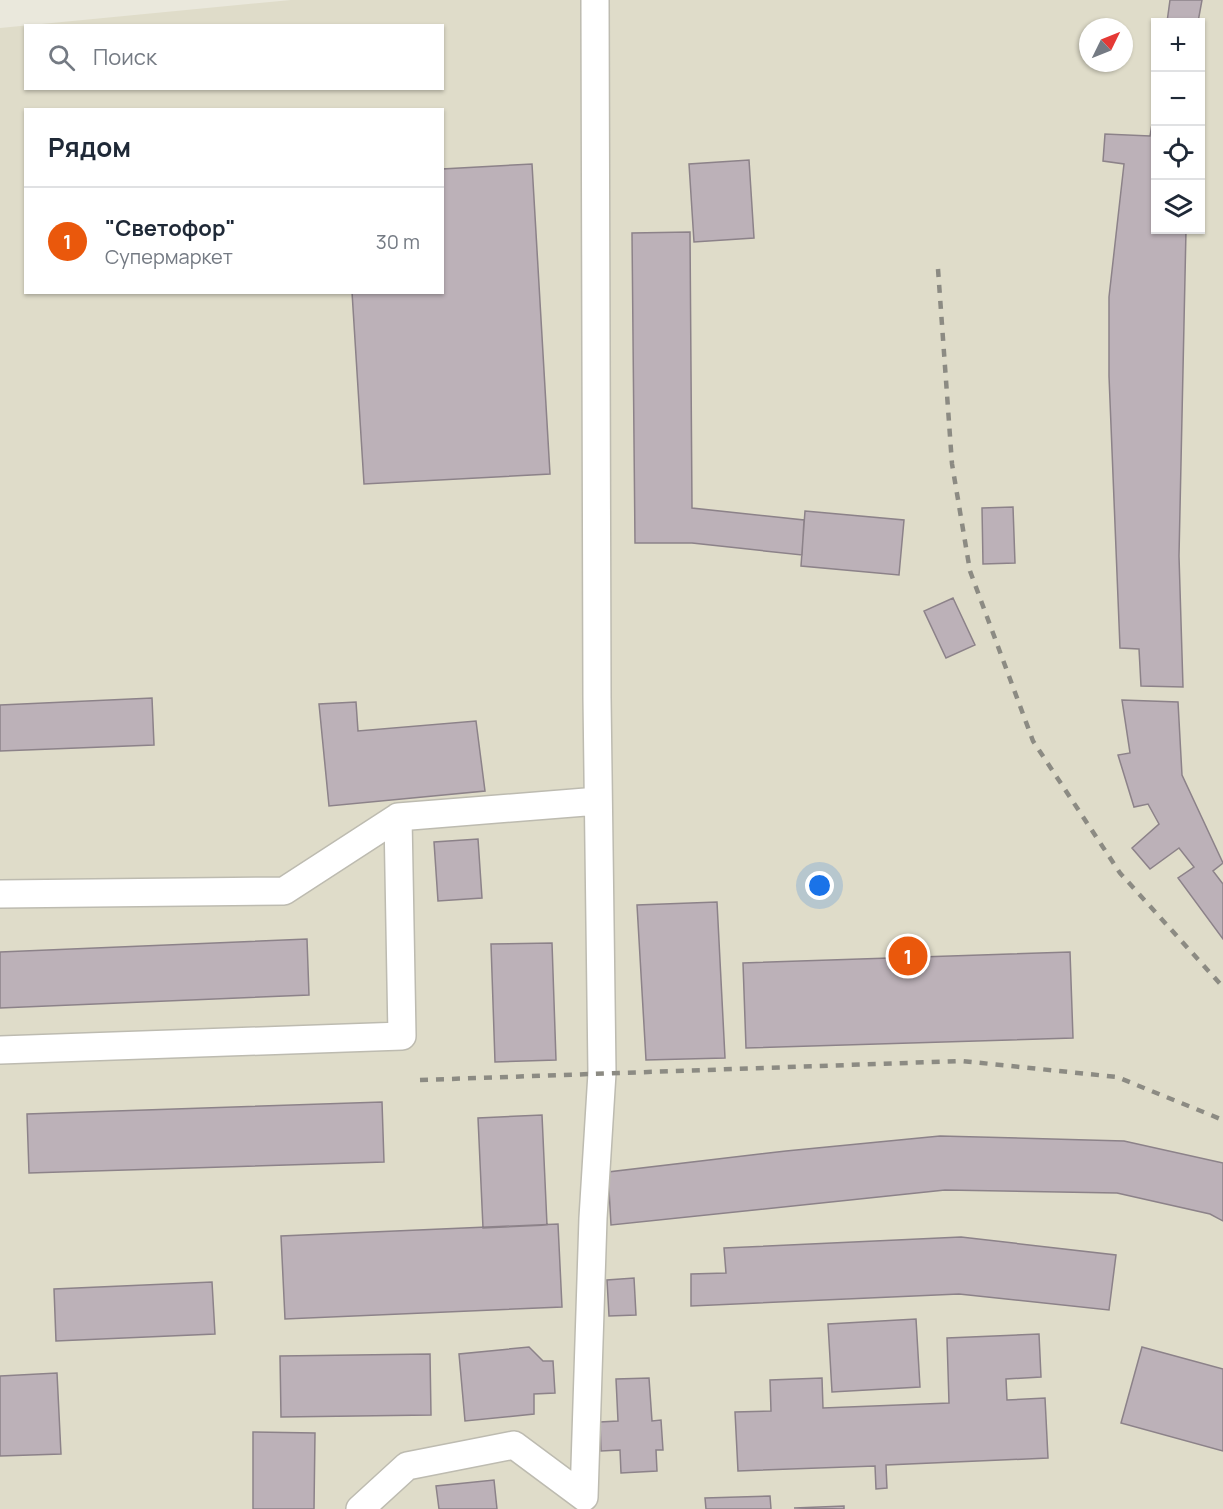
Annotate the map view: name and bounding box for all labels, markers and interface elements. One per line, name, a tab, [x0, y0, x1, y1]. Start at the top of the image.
north arrow	[1079, 18, 1133, 72]
map controls	[1151, 18, 1205, 234]
button: +	[1151, 18, 1205, 72]
search box	[24, 24, 444, 90]
icon: search	[45, 41, 78, 74]
text: Поиск	[93, 42, 157, 72]
button: −	[1151, 72, 1205, 126]
button: locate	[1151, 126, 1205, 180]
text: Рядом	[48, 129, 131, 165]
button: layers	[1151, 180, 1205, 234]
text: "Светофор"	[105, 213, 236, 243]
text: 1	[63, 228, 72, 255]
text: 30 m	[376, 228, 420, 255]
text: Супермаркет	[105, 243, 233, 270]
your location	[805, 871, 834, 900]
pin: 1	[888, 934, 928, 978]

